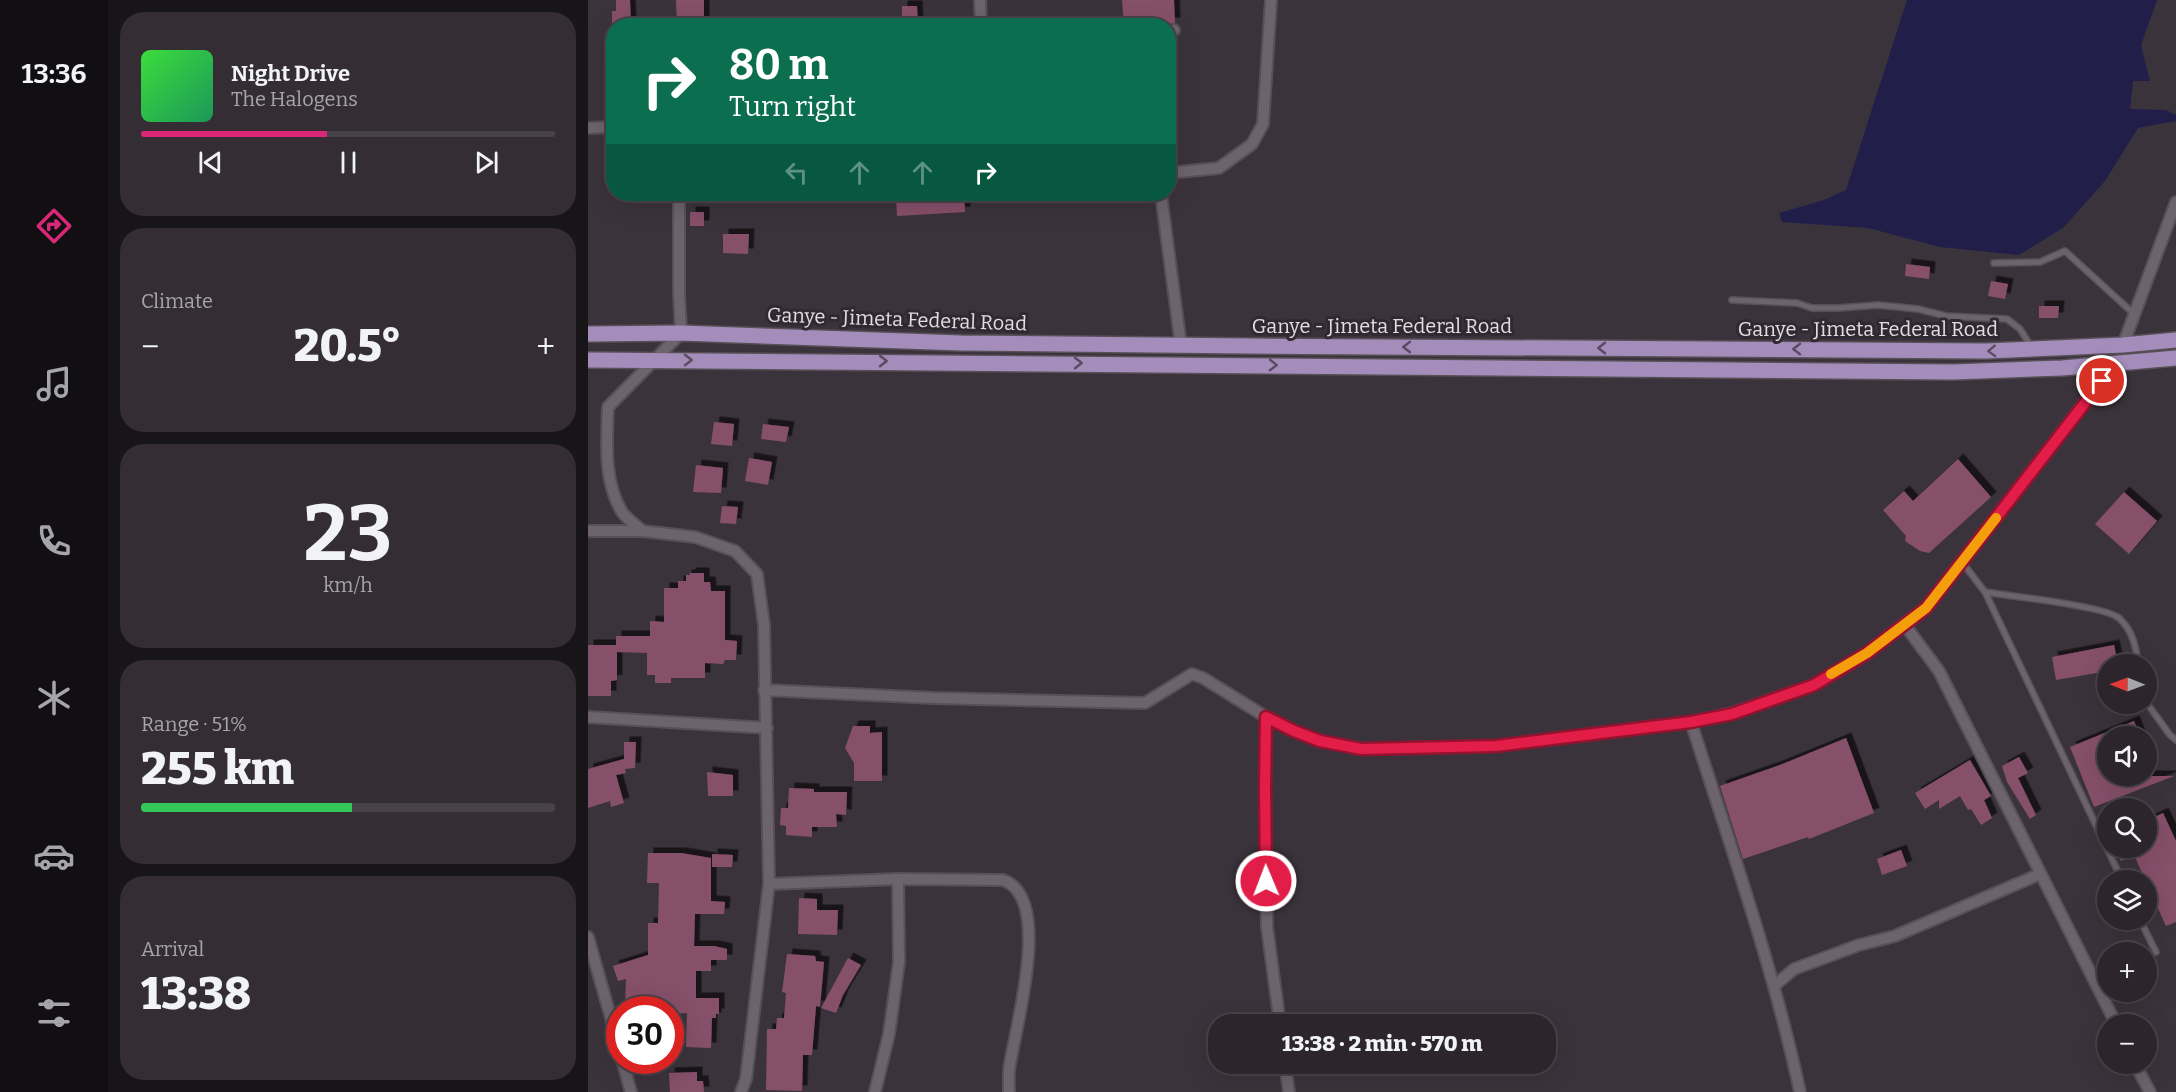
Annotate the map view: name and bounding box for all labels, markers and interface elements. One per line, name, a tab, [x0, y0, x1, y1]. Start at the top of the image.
text: 80 m	[729, 40, 829, 90]
icon: right	[630, 42, 708, 120]
text: 13:36	[21, 58, 87, 90]
text: Night Drive	[231, 60, 350, 87]
text: The Halogens	[231, 87, 358, 111]
text: Turn right	[729, 91, 856, 123]
icon: previous	[194, 146, 227, 179]
icon: pause	[332, 146, 365, 179]
icon: next	[470, 146, 503, 179]
icon: left	[780, 156, 813, 189]
icon: ahead	[843, 156, 876, 189]
icon: ahead	[906, 156, 939, 189]
icon: right	[969, 156, 1002, 189]
icon: directions	[33, 205, 75, 247]
text: Climate	[141, 289, 213, 313]
street label: Ganye - Jimeta Federal Road	[767, 302, 1028, 336]
street label: Ganye - Jimeta Federal Road	[1252, 314, 1512, 338]
street label: Ganye - Jimeta Federal Road	[1738, 317, 1998, 341]
text: 20.5°	[294, 319, 402, 373]
text: −	[141, 327, 159, 367]
text: +	[536, 327, 555, 367]
one-way arrow	[1402, 341, 1411, 353]
one-way arrow	[1597, 342, 1606, 354]
one-way arrow	[1792, 343, 1801, 356]
one-way arrow	[1987, 345, 1996, 357]
one-way arrow	[684, 354, 693, 366]
one-way arrow	[879, 355, 888, 367]
pin	[2076, 355, 2127, 406]
one-way arrow	[1074, 357, 1083, 369]
one-way arrow	[1269, 358, 1278, 371]
icon: music	[33, 363, 75, 405]
icon: arrive	[2085, 364, 2118, 397]
text: 23	[304, 487, 392, 581]
icon: phone	[33, 520, 75, 562]
text: km/h	[323, 573, 373, 597]
north arrow	[2097, 654, 2157, 714]
map controls	[2097, 654, 2157, 1074]
icon: climate	[33, 677, 75, 719]
text: Range · 51%	[141, 712, 247, 736]
button: sound	[2097, 726, 2157, 786]
text: 255 km	[141, 742, 294, 796]
button: search	[2097, 798, 2157, 858]
icon: car	[33, 835, 75, 877]
position arrow	[1234, 849, 1298, 913]
button: layers	[2097, 870, 2157, 930]
text: Arrival	[141, 937, 204, 961]
button: +	[2097, 942, 2157, 1002]
text: 13:38	[141, 967, 251, 1021]
icon: filters	[33, 992, 75, 1034]
speed limit sign: 30	[606, 996, 684, 1074]
button: −	[2097, 1014, 2157, 1074]
text: 13:38 · 2 min · 570 m	[1282, 1030, 1482, 1057]

